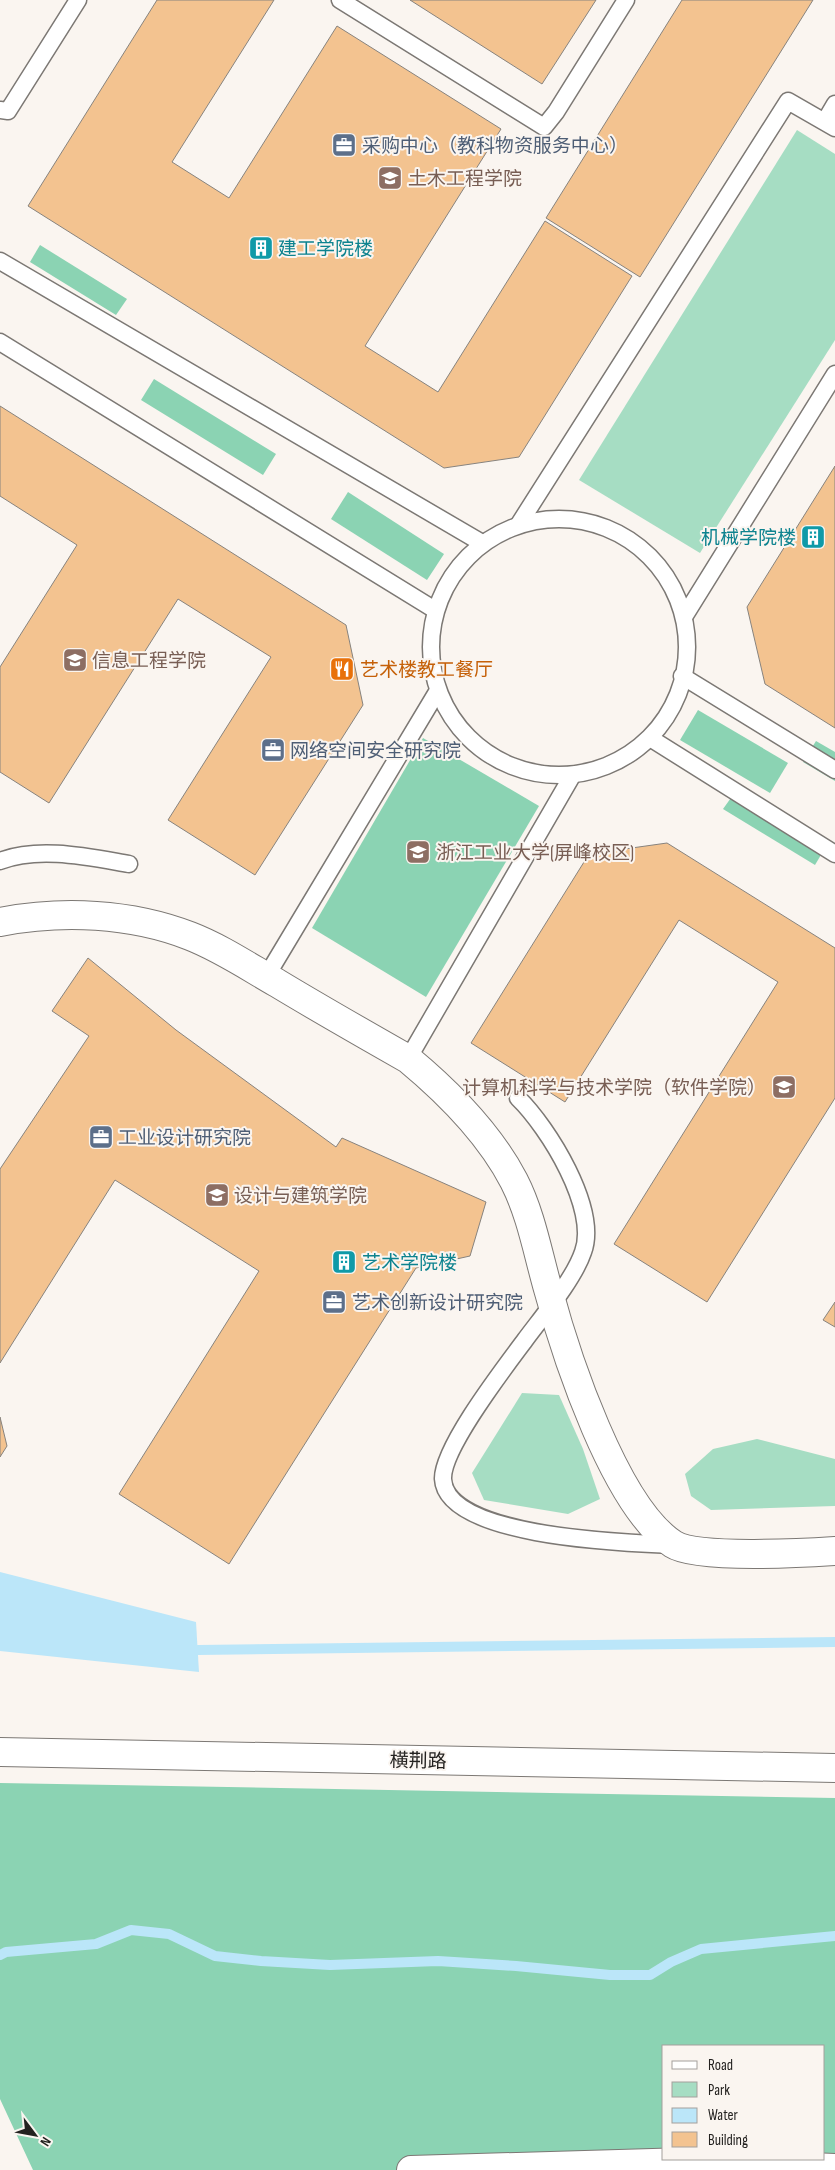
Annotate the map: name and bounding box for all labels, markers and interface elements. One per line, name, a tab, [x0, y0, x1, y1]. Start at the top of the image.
office icon: 采购中心（教科物资服务中心）	[331, 132, 357, 158]
place label: 采购中心（教科物资服务中心）	[362, 135, 628, 158]
school or university icon: 土木工程学院	[377, 165, 403, 191]
place label: 土木工程学院	[408, 168, 522, 191]
building icon: 建工学院楼	[248, 235, 274, 261]
place label: 建工学院楼	[278, 238, 373, 261]
building icon: 机械学院楼	[800, 524, 826, 550]
place label: 机械学院楼	[701, 527, 796, 550]
school or university icon: 信息工程学院	[62, 647, 88, 673]
place label: 信息工程学院	[92, 650, 206, 673]
restaurant icon: 艺术楼教工餐厅	[329, 656, 355, 682]
place label: 艺术楼教工餐厅	[360, 659, 493, 682]
office icon: 网络空间安全研究院	[260, 737, 286, 763]
place label: 网络空间安全研究院	[290, 740, 461, 763]
school or university icon: 浙江工业大学(屏峰校区)	[405, 839, 431, 865]
place label: 浙江工业大学(屏峰校区)	[436, 842, 634, 865]
school or university icon: 计算机科学与技术学院（软件学院）	[771, 1074, 797, 1100]
place label: 计算机科学与技术学院（软件学院）	[462, 1077, 766, 1100]
office icon: 工业设计研究院	[88, 1124, 114, 1150]
place label: 工业设计研究院	[118, 1127, 251, 1150]
school or university icon: 设计与建筑学院	[204, 1182, 230, 1208]
place label: 设计与建筑学院	[234, 1185, 367, 1208]
building icon: 艺术学院楼	[331, 1249, 357, 1275]
place label: 艺术学院楼	[362, 1252, 457, 1275]
office icon: 艺术创新设计研究院	[321, 1289, 347, 1315]
place label: 艺术创新设计研究院	[352, 1292, 523, 1315]
street label: 横荆路	[389, 1750, 447, 1773]
legend	[662, 2045, 825, 2160]
text: Road	[708, 2056, 733, 2075]
text: Park	[708, 2081, 730, 2100]
text: Water	[708, 2106, 739, 2125]
north arrow	[10, 2110, 60, 2160]
text: Building	[708, 2131, 748, 2150]
text: N	[36, 2134, 55, 2149]

